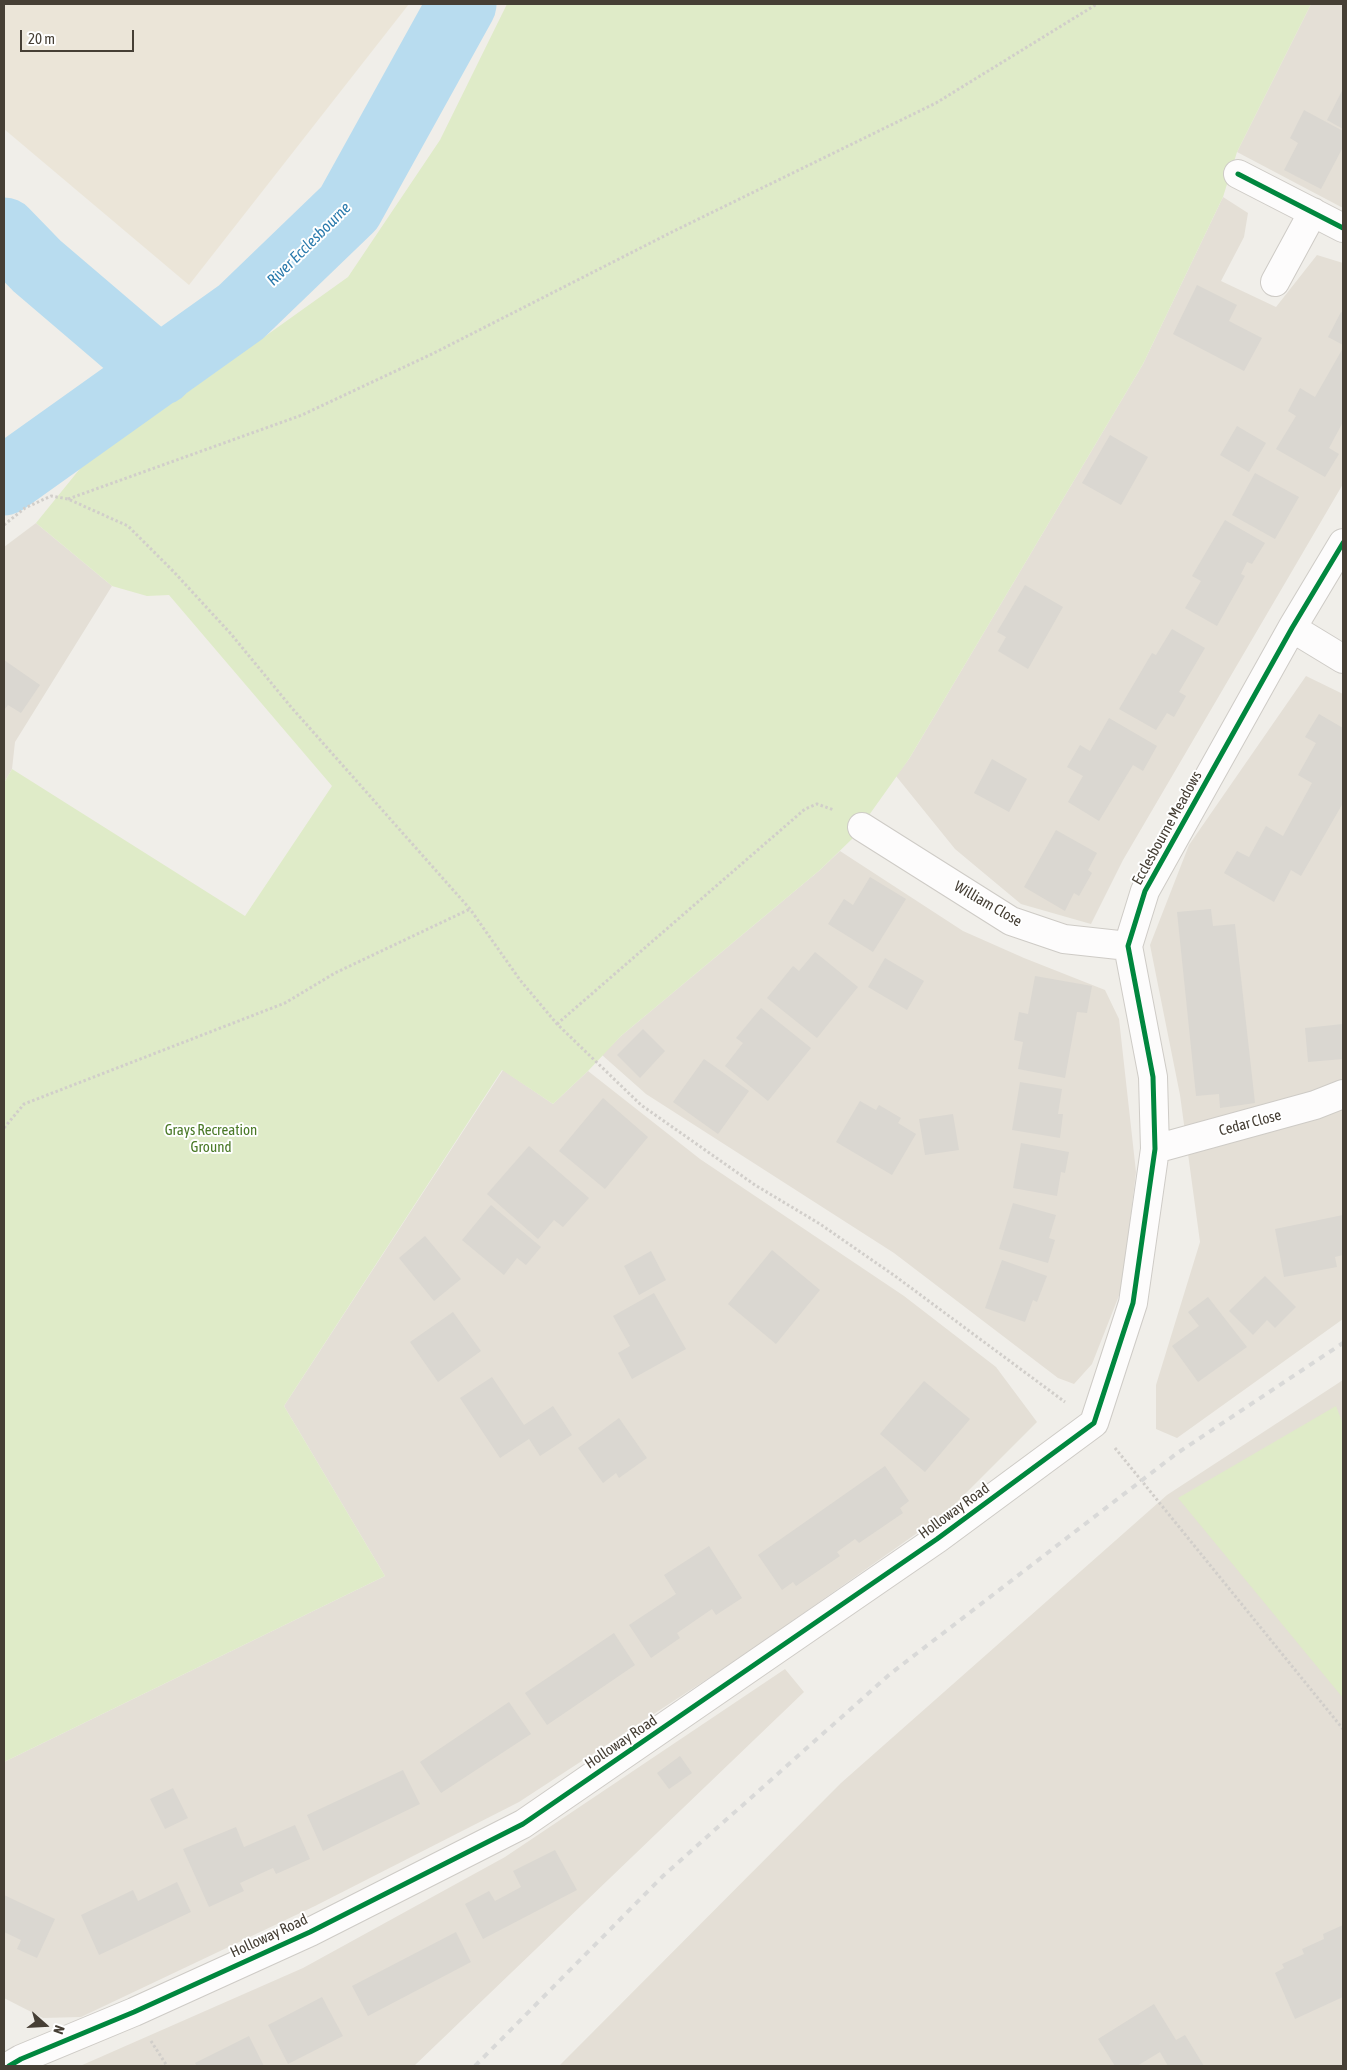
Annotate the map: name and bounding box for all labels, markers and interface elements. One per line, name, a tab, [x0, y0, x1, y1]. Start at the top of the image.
scale bar	[22, 20, 136, 52]
text: 20 m	[28, 30, 55, 47]
water label: River Ecclesbourne	[263, 198, 355, 290]
street label: Ecclesbourne Meadows	[1128, 768, 1206, 888]
street label: William Close	[951, 877, 1025, 931]
street label: Cedar Close	[1217, 1106, 1283, 1140]
park label: Grays Recreation Ground	[165, 1121, 257, 1156]
street label: Holloway Road	[915, 1479, 993, 1543]
street label: Holloway Road	[582, 1711, 660, 1773]
street label: Holloway Road	[228, 1910, 310, 1962]
north arrow	[20, 2000, 70, 2050]
text: N	[50, 2023, 68, 2036]

